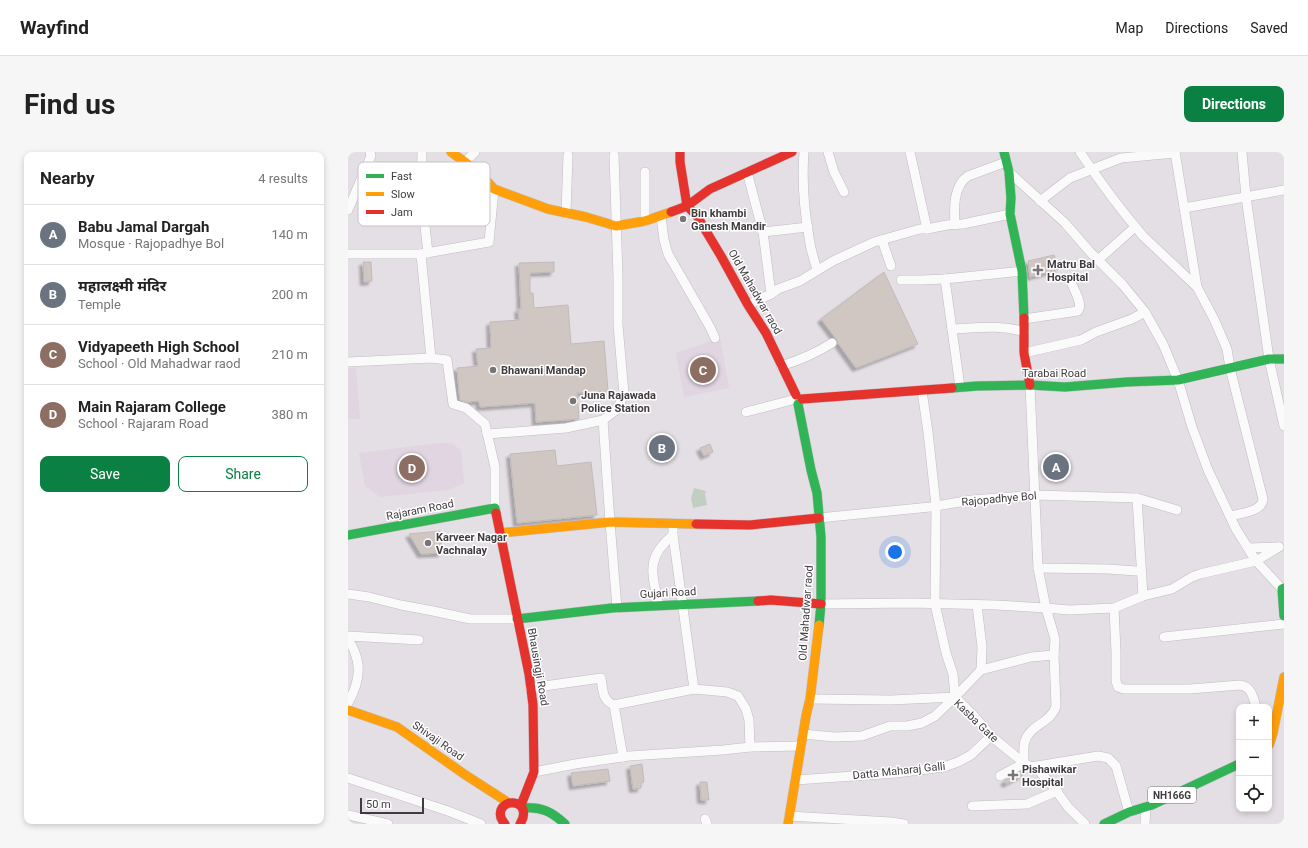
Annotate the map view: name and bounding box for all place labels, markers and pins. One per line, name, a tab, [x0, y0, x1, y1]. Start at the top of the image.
place label: Bin khambi Ganesh Mandir	[691, 207, 766, 233]
marker: Bin khambi Ganesh Mandir	[678, 214, 688, 224]
place label: Matru Bal Hospital	[1047, 258, 1095, 284]
marker: Matru Bal Hospital	[1032, 264, 1044, 276]
pin: C	[690, 355, 716, 385]
place label: Bhawani Mandap	[501, 364, 586, 377]
marker: Bhawani Mandap	[488, 365, 498, 375]
place label: Juna Rajawada Police Station	[581, 389, 656, 415]
marker: Juna Rajawada Police Station	[568, 396, 578, 406]
pin: B	[649, 433, 675, 463]
pin: A	[1043, 452, 1069, 482]
pin: D	[399, 453, 425, 483]
place label: Karveer Nagar Vachnalay	[436, 531, 507, 557]
marker: Karveer Nagar Vachnalay	[423, 538, 433, 548]
place label: Pishawikar Hospital	[1022, 763, 1076, 789]
marker: Pishawikar Hospital	[1007, 769, 1019, 781]

